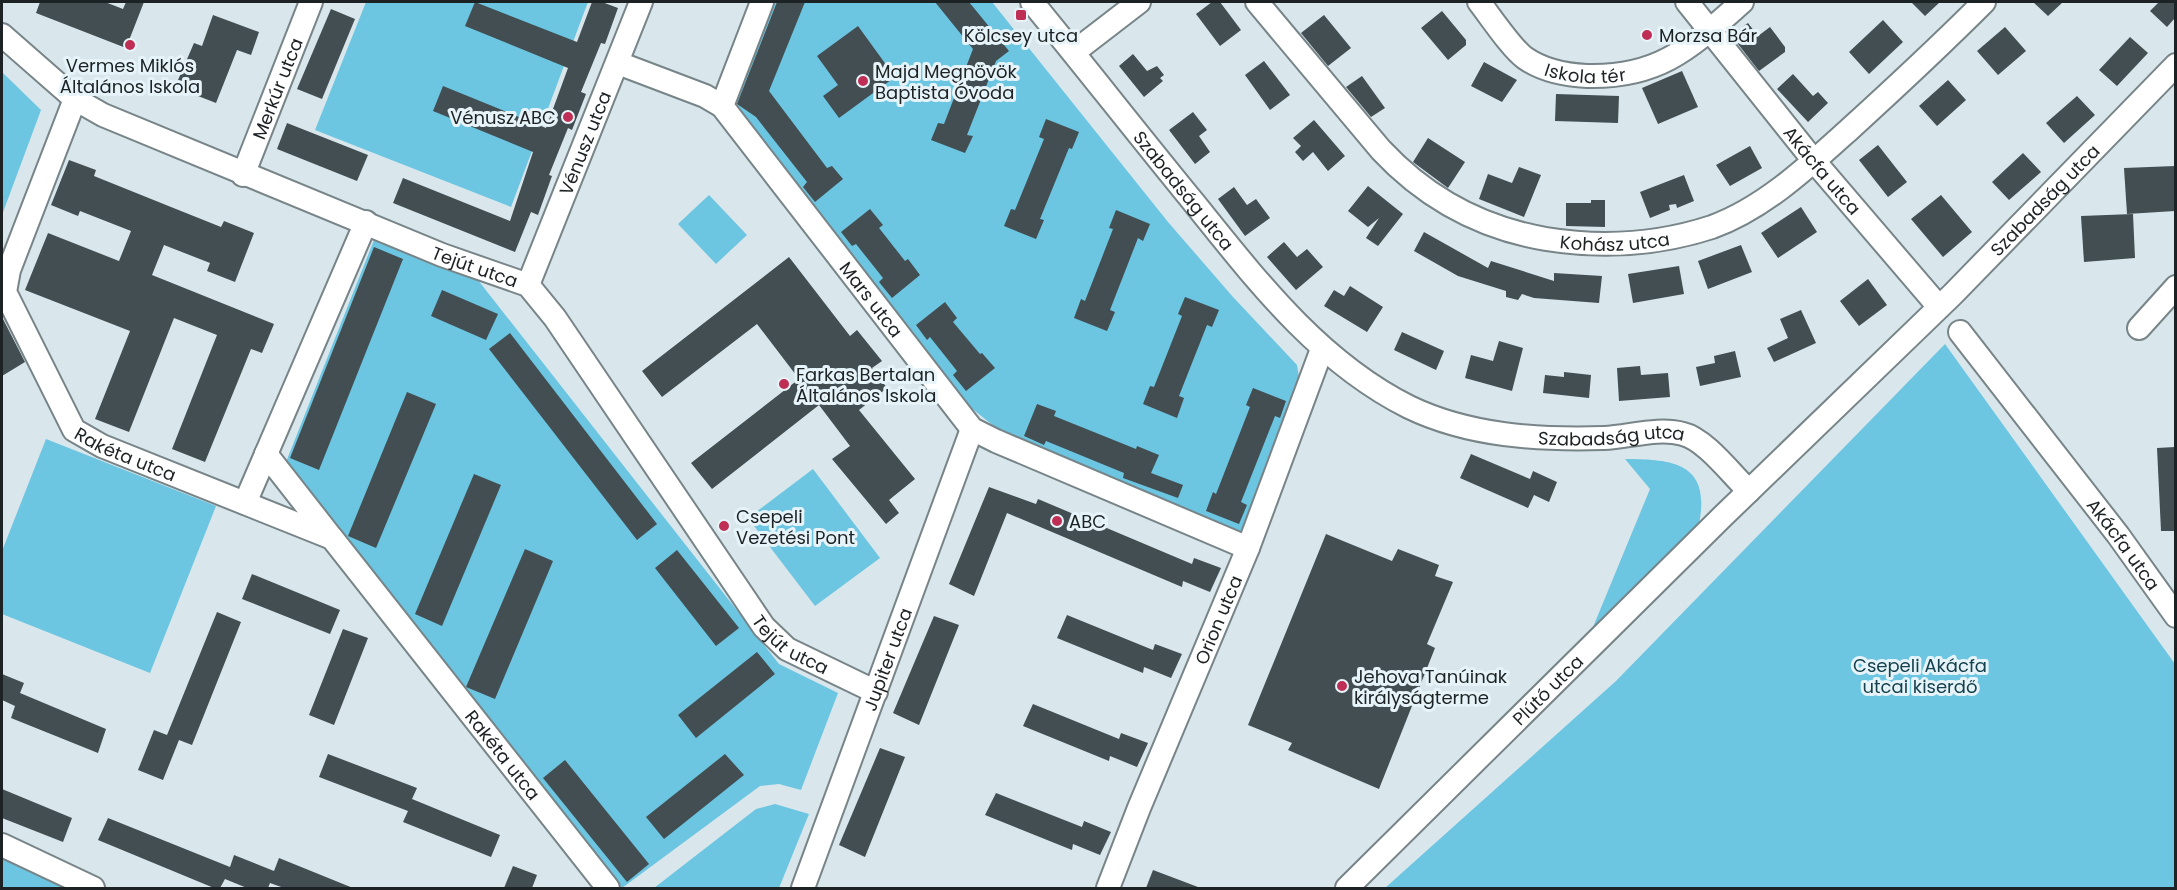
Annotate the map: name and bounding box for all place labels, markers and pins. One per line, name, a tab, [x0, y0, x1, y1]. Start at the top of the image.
marker: Kölcsey utca	[1014, 8, 1028, 22]
place label: Kölcsey utca	[964, 23, 1078, 48]
place label: Morzsa Bár	[1659, 23, 1757, 48]
marker: Morzsa Bár	[1640, 28, 1654, 42]
marker: Vermes Miklós Általános Iskola	[123, 38, 137, 52]
place label: Vermes Miklós Általános Iskola	[60, 53, 200, 99]
place label: Majd Megnövök Baptista Óvoda	[875, 59, 1018, 105]
marker: Majd Megnövök Baptista Óvoda	[856, 74, 870, 88]
place label: Vénusz ABC	[450, 105, 556, 130]
marker: Vénusz ABC	[561, 110, 575, 124]
place label: Farkas Bertalan Általános Iskola	[796, 362, 936, 408]
marker: Farkas Bertalan Általános Iskola	[777, 377, 791, 391]
place label: Csepeli Vezetési Pont	[736, 504, 855, 550]
place label: ABC	[1069, 509, 1106, 534]
marker: ABC	[1050, 514, 1064, 528]
marker: Csepeli Vezetési Pont	[717, 519, 731, 533]
place label: Jehova Tanúinak királyságterme	[1354, 664, 1508, 710]
marker: Jehova Tanúinak királyságterme	[1335, 679, 1349, 693]

